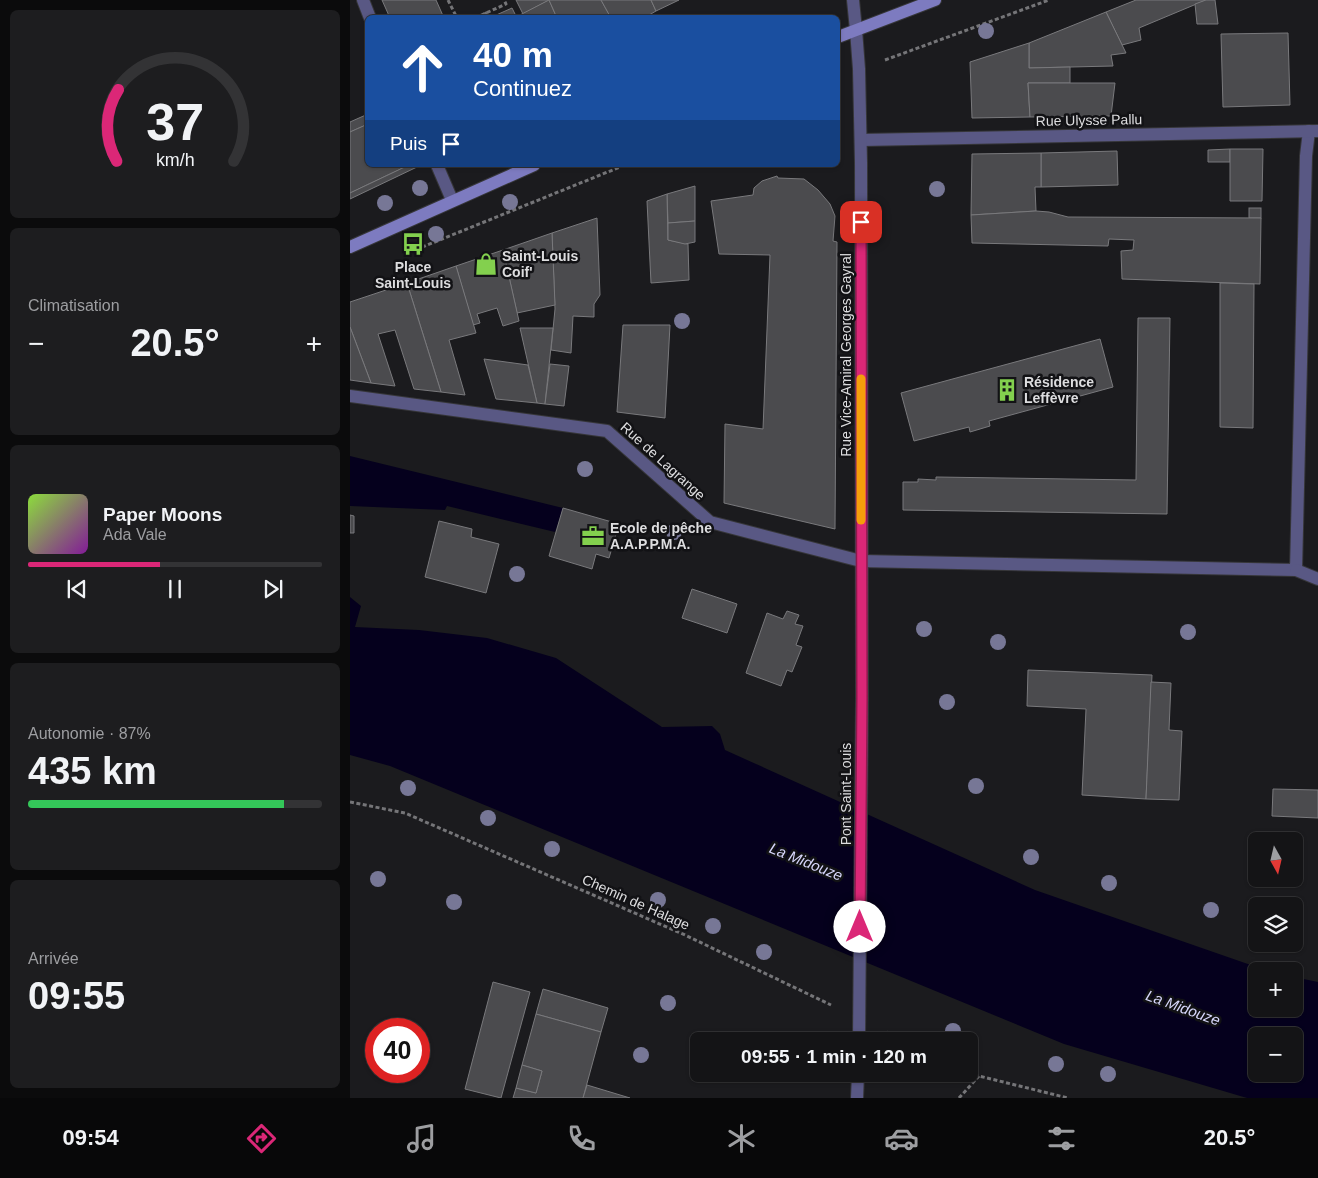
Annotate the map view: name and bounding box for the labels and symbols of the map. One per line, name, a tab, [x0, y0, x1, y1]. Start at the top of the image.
street label: Rue Ulysse Pallu	[1036, 111, 1142, 129]
pin	[840, 201, 882, 243]
bus stop icon: Place Saint-Louis	[400, 231, 426, 257]
place label: Saint-Louis Coif'	[502, 248, 578, 280]
shop icon: Saint-Louis Coif'	[473, 251, 499, 277]
street label: Rue Vice-Amiral Georges Gayral	[838, 253, 854, 457]
place label: Place Saint-Louis	[375, 259, 451, 291]
place label: Résidence Leffèvre	[1024, 374, 1094, 406]
building icon: Résidence Leffèvre	[994, 377, 1020, 403]
street label: Rue de Lagrange	[617, 419, 709, 503]
place label: Ecole de pêche A.A.P.P.M.A.	[610, 520, 712, 552]
office icon: Ecole de pêche A.A.P.P.M.A.	[580, 523, 606, 549]
street label: Pont Saint-Louis	[838, 743, 854, 845]
north arrow	[1248, 832, 1302, 888]
water label: La Midouze	[767, 839, 845, 884]
street label: Chemin de Halage	[580, 871, 692, 933]
position arrow	[833, 900, 885, 952]
water label: La Midouze	[1144, 986, 1223, 1029]
speed limit sign: 40	[365, 1018, 430, 1083]

